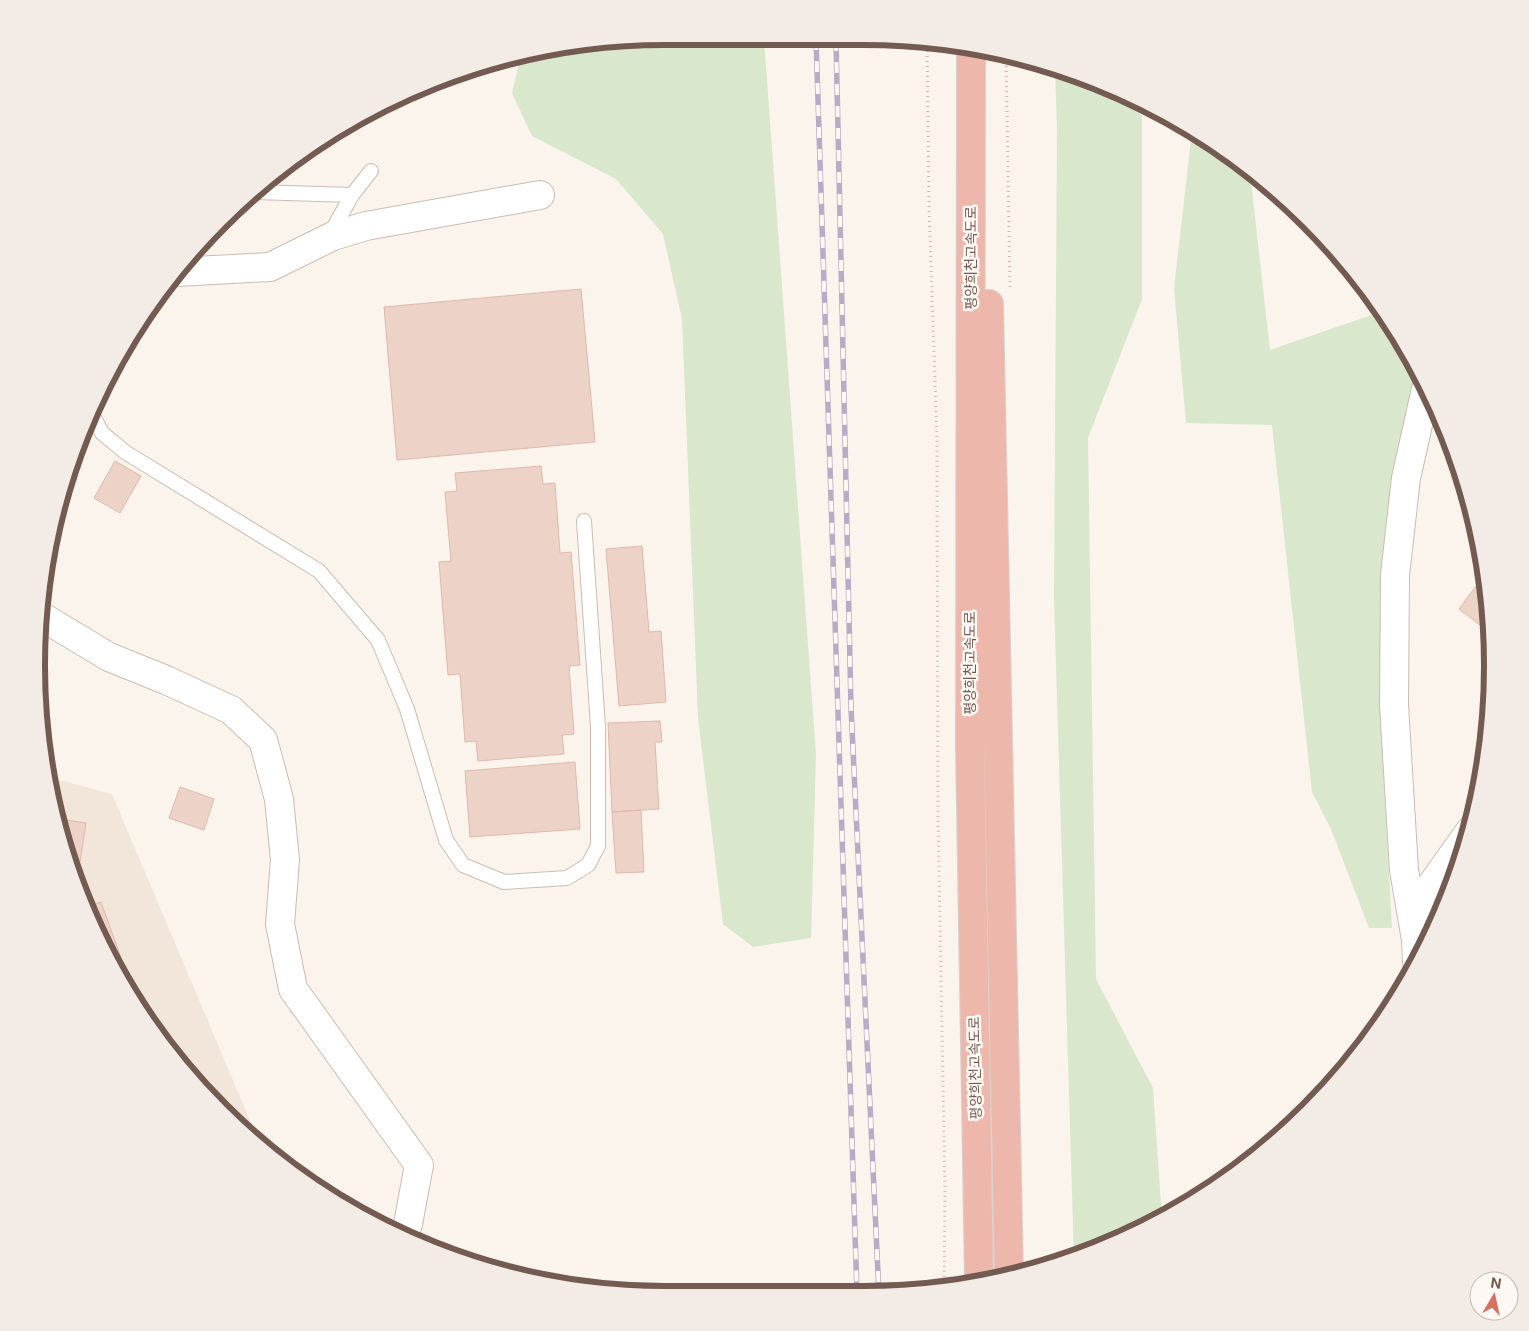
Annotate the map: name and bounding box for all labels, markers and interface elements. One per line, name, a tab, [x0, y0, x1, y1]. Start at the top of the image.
street label: 평양희천고속도로	[962, 206, 979, 310]
street label: 평양희천고속도로	[961, 611, 978, 715]
street label: 평양희천고속도로	[965, 1016, 984, 1120]
north arrow	[1469, 1271, 1519, 1321]
text: N	[1490, 1273, 1503, 1292]

